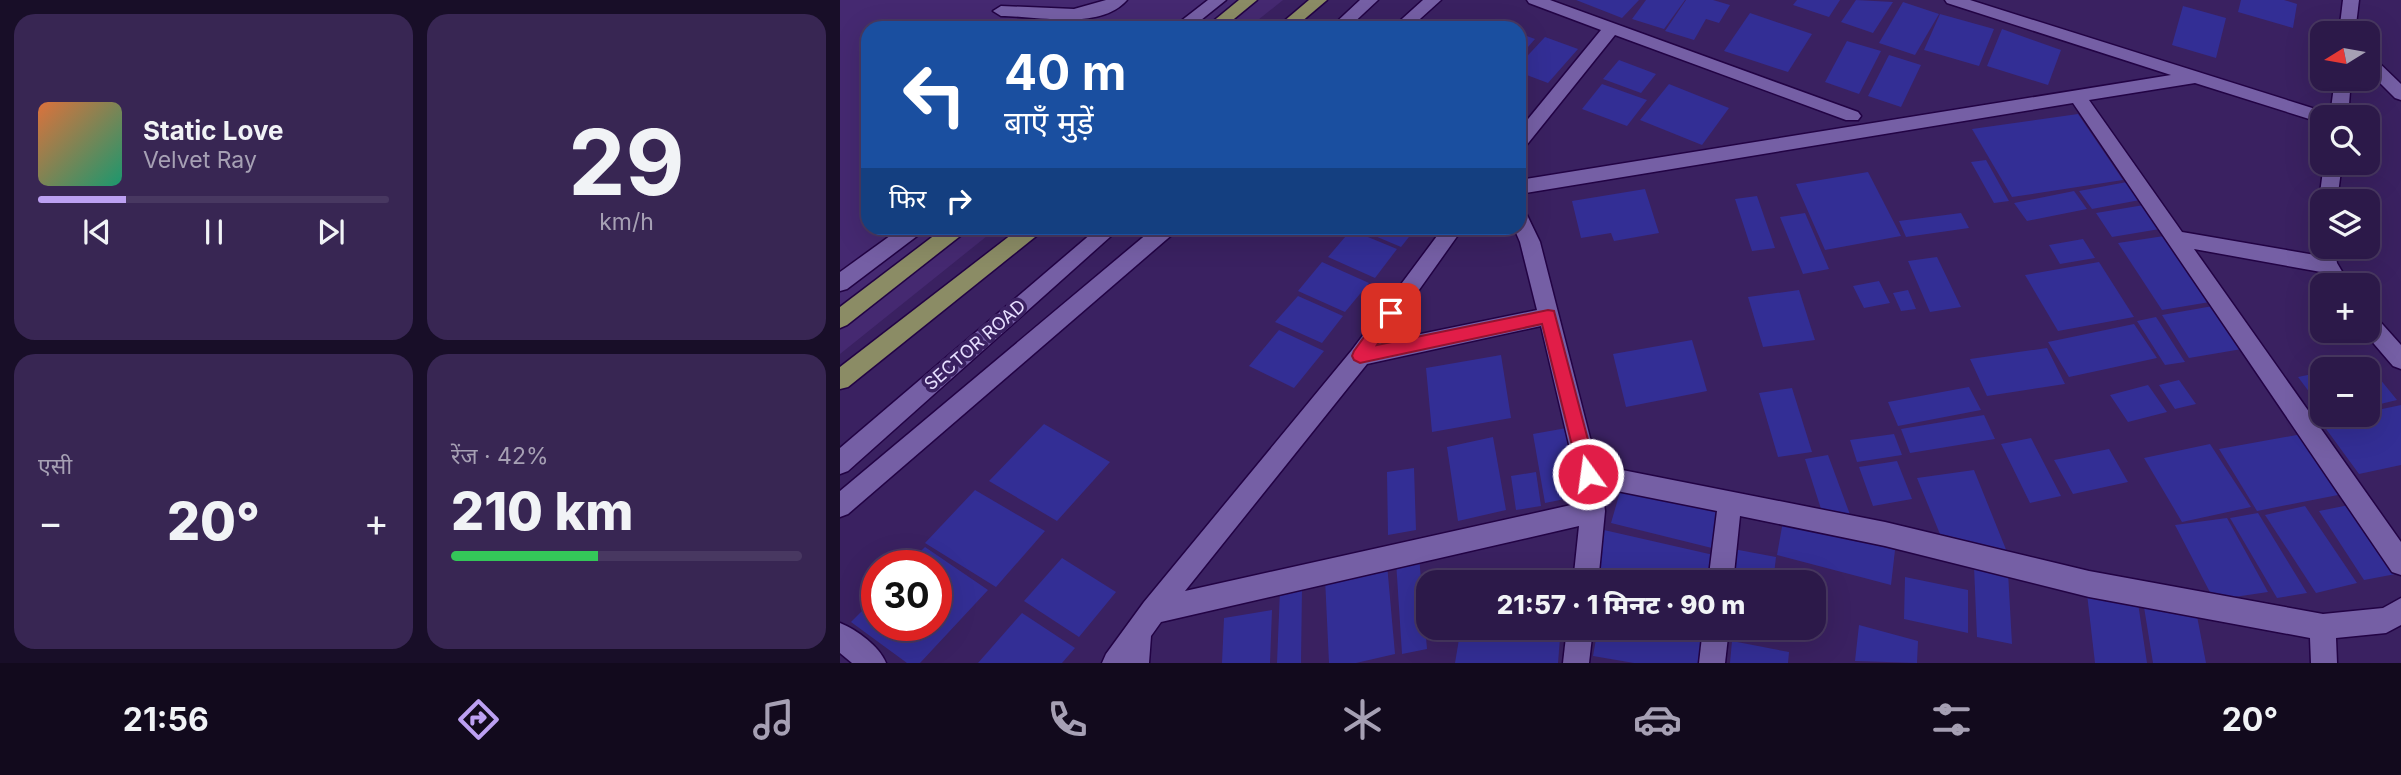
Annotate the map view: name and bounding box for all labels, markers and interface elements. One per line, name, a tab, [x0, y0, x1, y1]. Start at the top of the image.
north arrow	[2310, 21, 2380, 91]
map controls	[2310, 21, 2380, 427]
text: 40 m	[1004, 43, 1127, 102]
icon: left	[889, 49, 980, 140]
text: बाएँ मुड़ें	[1004, 103, 1094, 142]
button: search	[2310, 105, 2380, 175]
text: 29	[568, 107, 685, 217]
text: Static Love	[143, 115, 284, 146]
text: Velvet Ray	[143, 146, 257, 174]
icon: right	[940, 182, 978, 220]
text: फिर	[889, 183, 926, 214]
button: layers	[2310, 189, 2380, 259]
text: km/h	[599, 208, 654, 236]
icon: previous	[78, 213, 116, 251]
icon: pause	[195, 213, 233, 251]
icon: next	[312, 213, 350, 251]
button: +	[2310, 273, 2380, 343]
pin	[1361, 283, 1421, 343]
icon: arrive	[1372, 294, 1410, 332]
street label: SECTOR ROAD	[920, 295, 1030, 394]
button: −	[2310, 357, 2380, 427]
position arrow	[1551, 437, 1625, 511]
text: रेंज · 42%	[451, 442, 549, 470]
text: एसी	[38, 452, 72, 480]
text: 210 km	[451, 480, 634, 543]
text: 20°	[167, 490, 260, 553]
text: −	[38, 499, 63, 545]
text: +	[364, 499, 389, 545]
speed limit sign: 30	[861, 550, 952, 641]
text: 21:57 · 1 मिनट · 90 m	[1497, 589, 1745, 620]
icon: directions	[454, 695, 503, 744]
icon: music	[749, 695, 798, 744]
icon: phone	[1043, 695, 1092, 744]
icon: climate	[1338, 695, 1387, 744]
icon: car	[1633, 695, 1682, 744]
icon: filters	[1927, 695, 1976, 744]
text: 21:56	[123, 700, 209, 739]
text: 20°	[2222, 700, 2278, 739]

